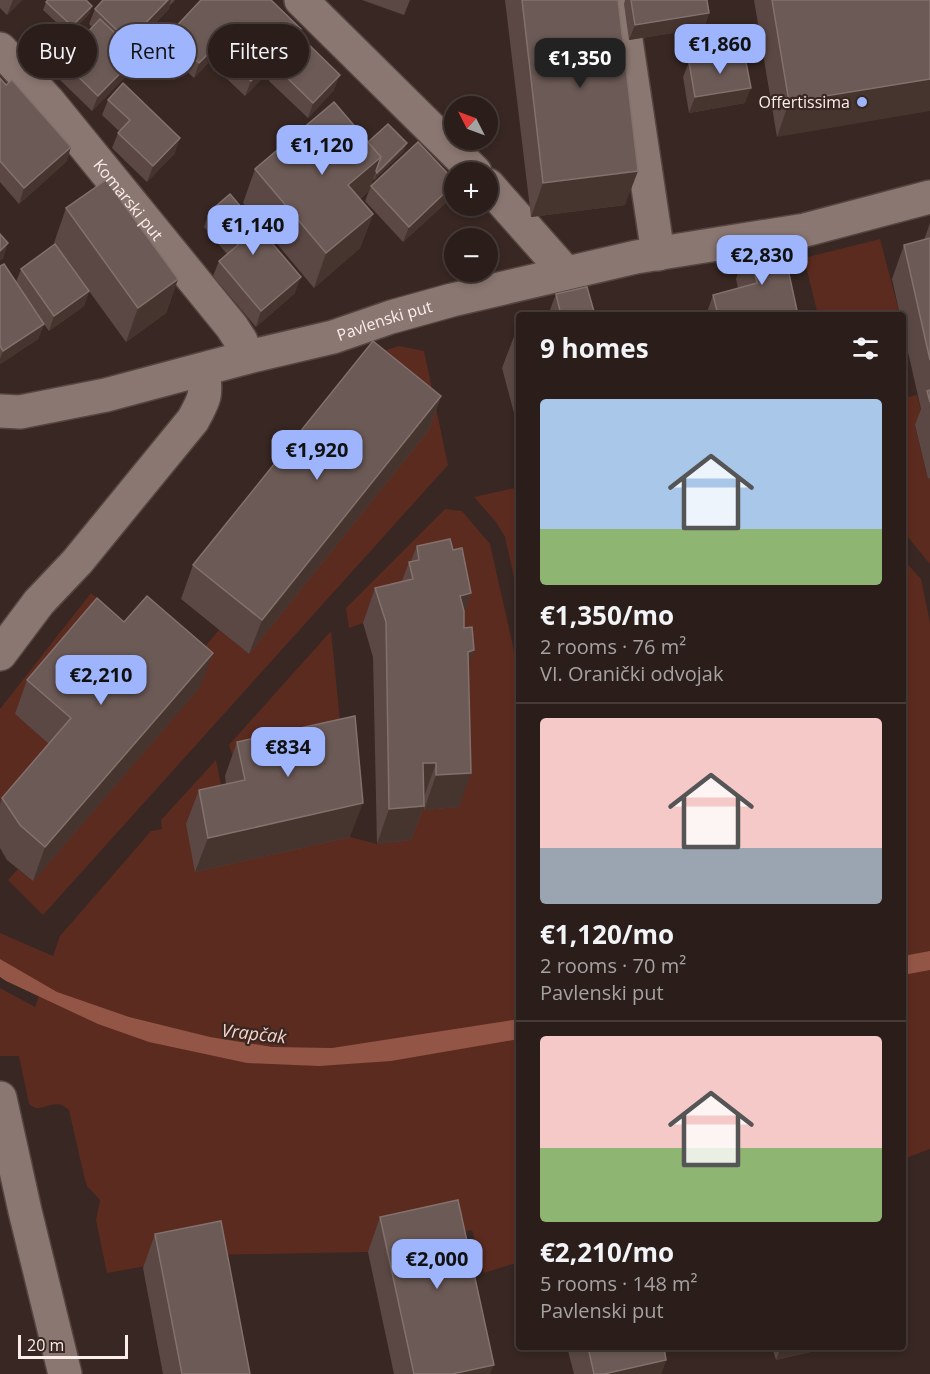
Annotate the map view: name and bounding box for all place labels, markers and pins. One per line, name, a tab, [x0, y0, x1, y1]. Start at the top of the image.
pin: €1,860	[671, 24, 769, 75]
pin: €1,350	[531, 38, 629, 89]
place label: Offertissima	[759, 91, 850, 113]
marker: Offertissima	[855, 95, 869, 109]
pin: €1,120	[273, 125, 371, 176]
pin: €1,140	[204, 205, 302, 256]
pin: €2,830	[713, 235, 811, 286]
pin: €1,920	[268, 430, 366, 481]
pin: €2,210	[52, 655, 150, 706]
pin: €834	[252, 727, 324, 778]
pin: €2,000	[388, 1239, 486, 1290]

